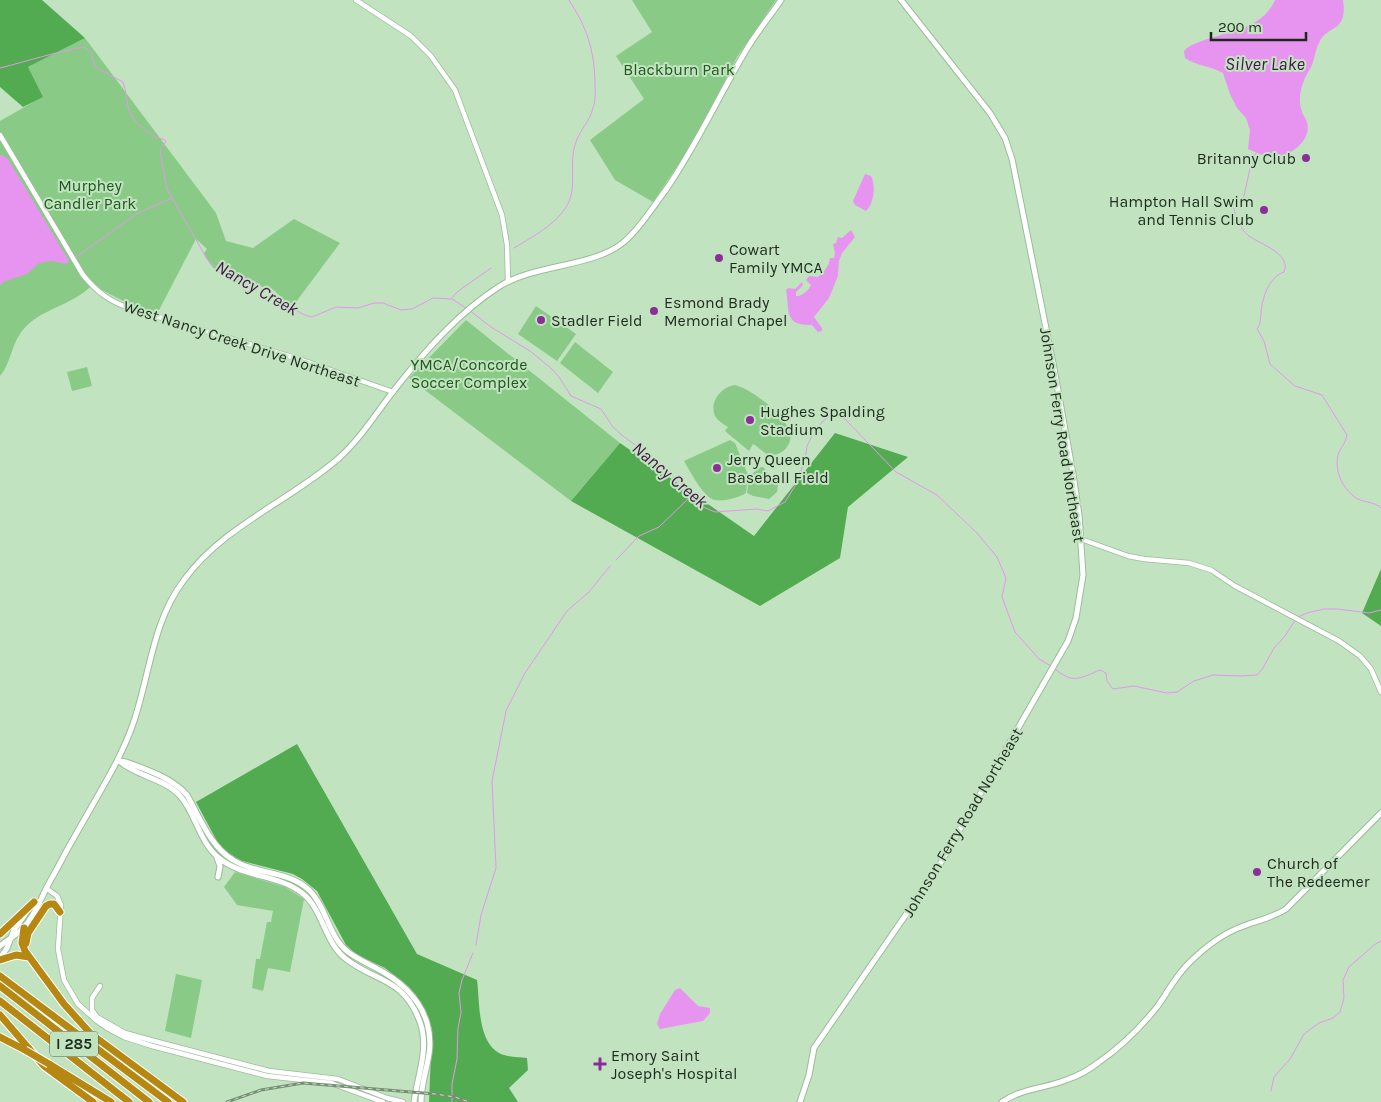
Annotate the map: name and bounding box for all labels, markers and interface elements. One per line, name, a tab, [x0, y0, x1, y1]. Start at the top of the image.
scale bar	[1211, 10, 1306, 42]
text: 200 m	[1218, 18, 1262, 36]
water label: Silver Lake	[1225, 53, 1305, 75]
park label: Blackburn Park	[623, 60, 735, 79]
place label: Britanny Club	[1197, 149, 1296, 168]
marker: Britanny Club	[1300, 152, 1312, 164]
park label: Murphey Candler Park	[44, 176, 136, 213]
place label: Hampton Hall Swim and Tennis Club	[1109, 192, 1254, 229]
marker: Hampton Hall Swim and Tennis Club	[1258, 204, 1270, 216]
place label: Cowart Family YMCA	[729, 240, 823, 277]
marker: Cowart Family YMCA	[713, 252, 725, 264]
water label: Nancy Creek	[212, 256, 303, 321]
place label: Esmond Brady Memorial Chapel	[664, 293, 787, 330]
street label: West Nancy Creek Drive Northeast	[121, 296, 363, 391]
marker: Esmond Brady Memorial Chapel	[648, 305, 660, 317]
place label: Stadler Field	[551, 311, 643, 330]
marker: Stadler Field	[535, 314, 547, 326]
street label: Johnson Ferry Road Northeast	[1036, 326, 1089, 544]
park label: YMCA/Concorde Soccer Complex	[411, 355, 527, 392]
place label: Hughes Spalding Stadium	[760, 402, 885, 439]
marker: Hughes Spalding Stadium	[744, 414, 756, 426]
water label: Nancy Creek	[628, 437, 713, 514]
place label: Jerry Queen Baseball Field	[727, 450, 829, 487]
marker: Jerry Queen Baseball Field	[711, 462, 723, 474]
street label: Johnson Ferry Road Northeast	[898, 724, 1027, 920]
place label: Church of The Redeemer	[1267, 854, 1370, 891]
marker: Church of The Redeemer	[1251, 866, 1263, 878]
road number: I 285	[50, 1032, 98, 1056]
place label: Emory Saint Joseph's Hospital	[611, 1046, 737, 1083]
marker: Emory Saint Joseph's Hospital	[593, 1057, 607, 1071]

